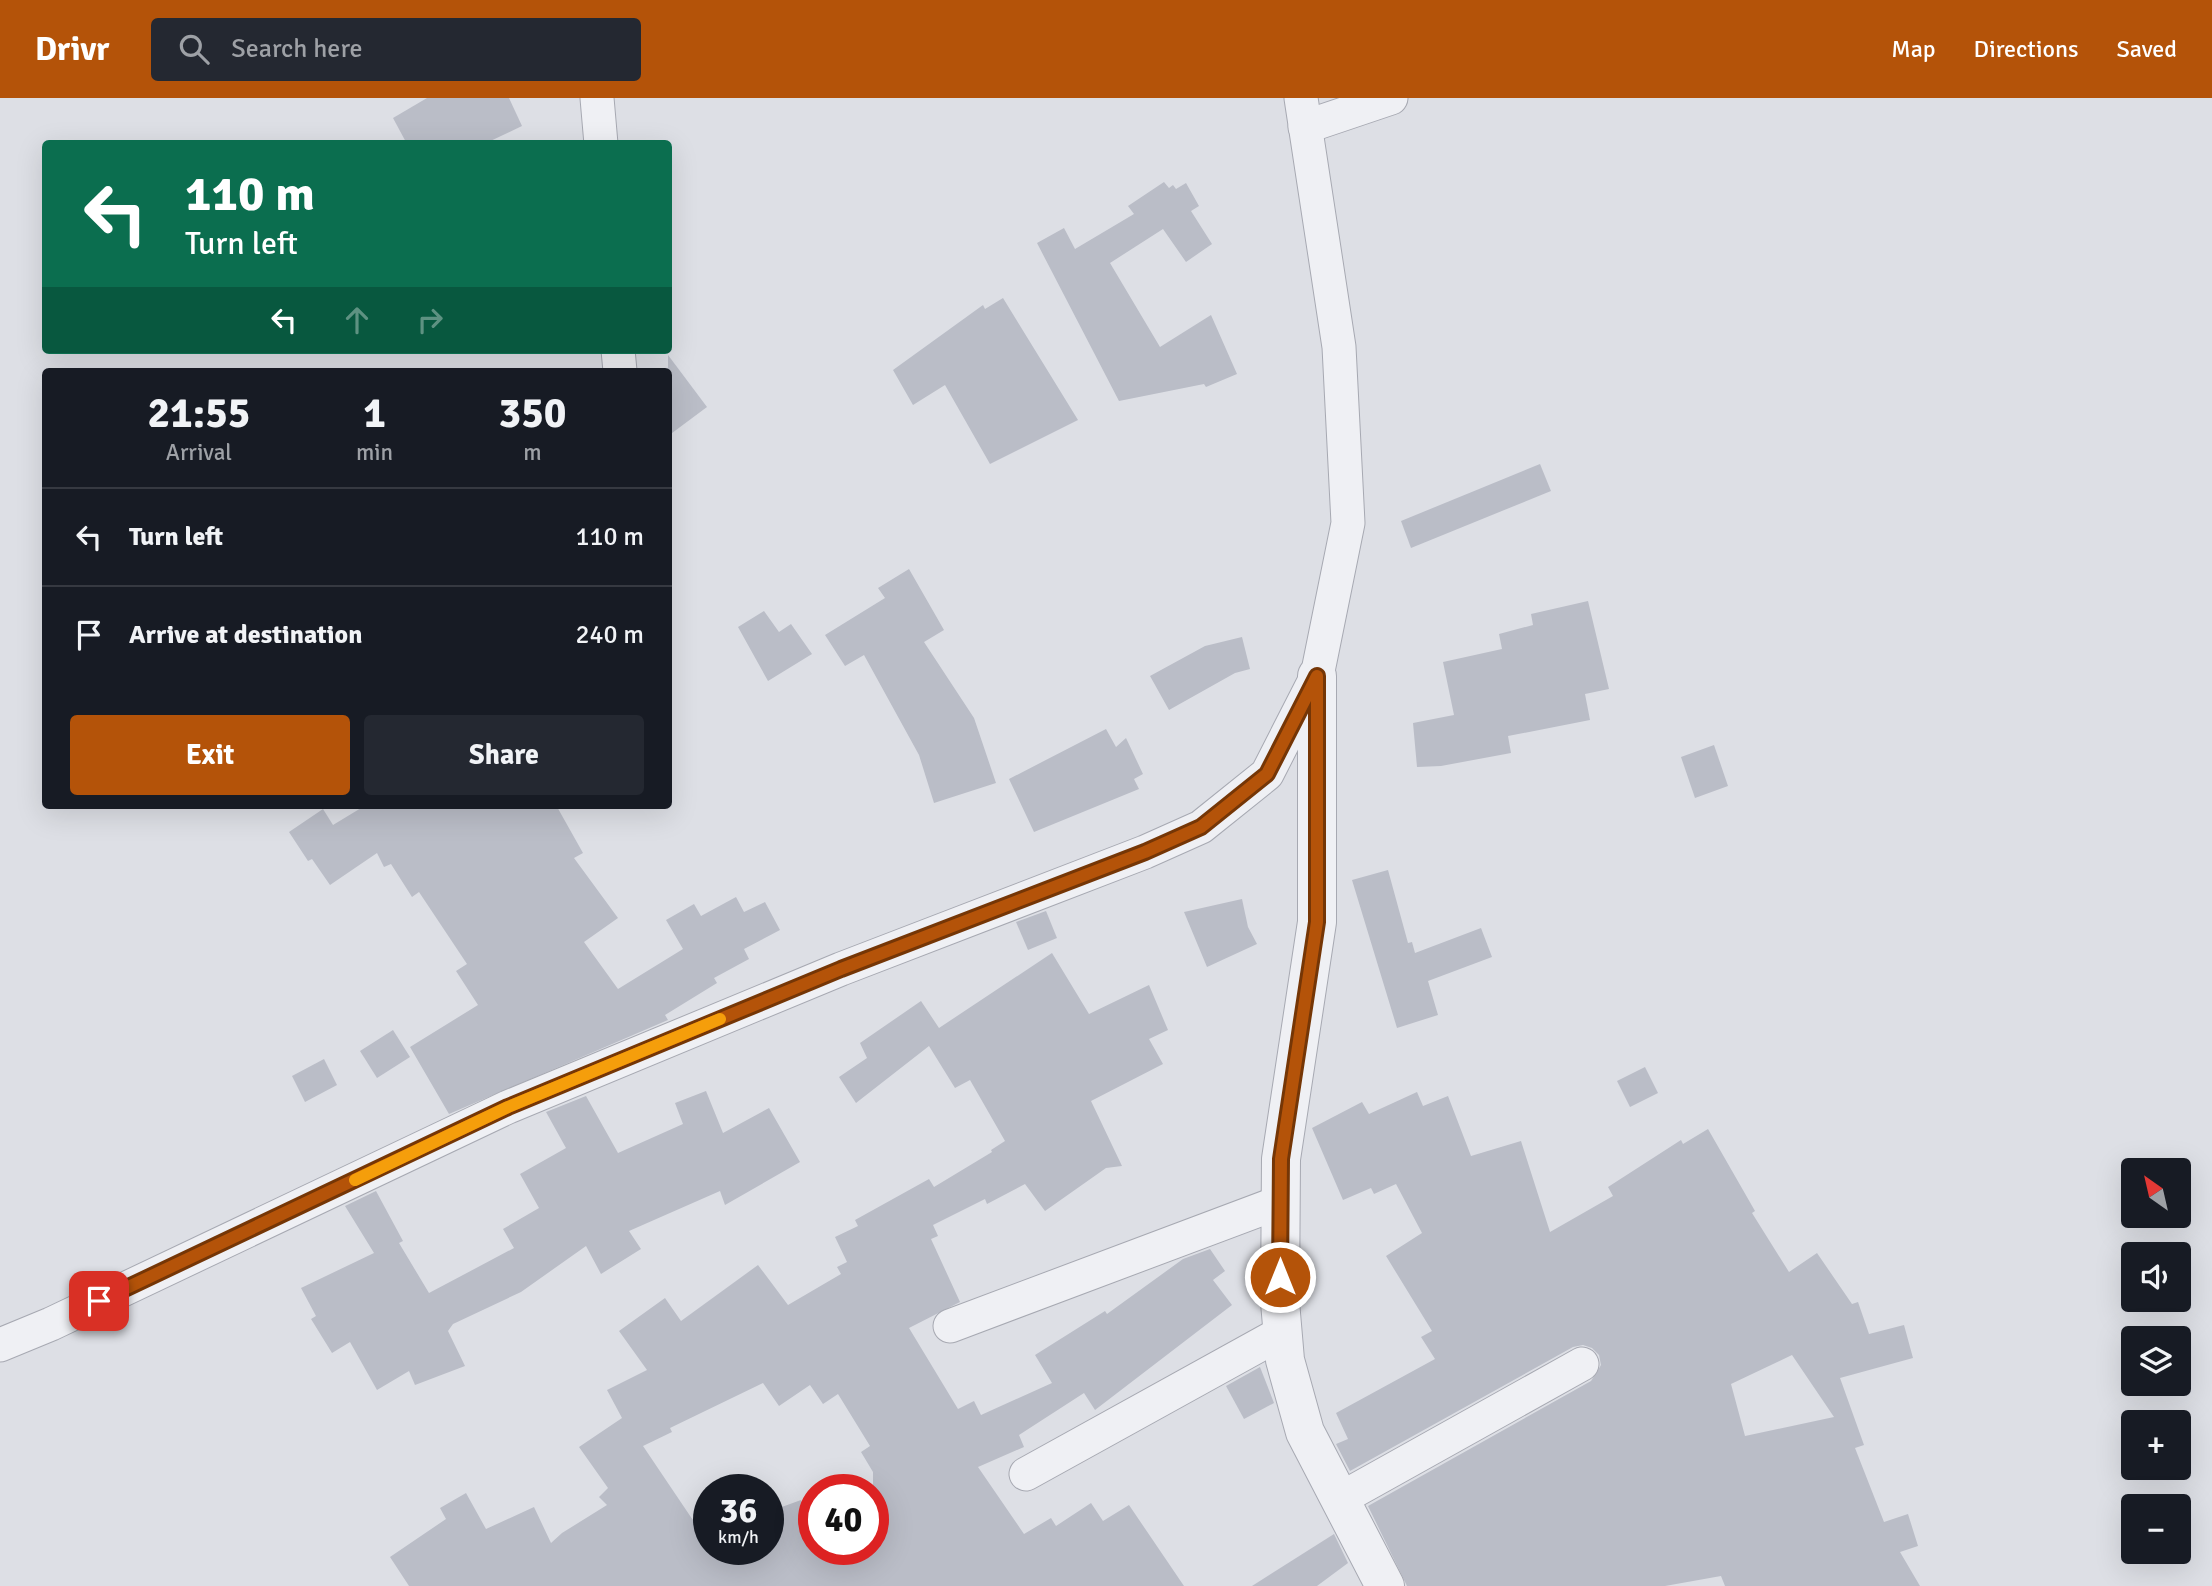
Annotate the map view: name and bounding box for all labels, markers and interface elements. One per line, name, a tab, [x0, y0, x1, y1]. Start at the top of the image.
search box	[151, 18, 641, 81]
text: Drivr	[35, 29, 109, 70]
icon: search	[175, 30, 213, 68]
text: Search here	[231, 33, 362, 65]
text: Map	[1891, 34, 1936, 64]
text: Directions	[1974, 34, 2079, 64]
text: Saved	[2117, 34, 2177, 64]
text: 110 m	[185, 164, 315, 224]
icon: left	[70, 168, 161, 259]
text: Turn left	[185, 224, 298, 263]
icon: left	[265, 301, 303, 339]
icon: ahead	[338, 301, 376, 339]
icon: right	[411, 301, 449, 339]
text: 21:55	[147, 388, 251, 439]
text: 1	[363, 388, 386, 439]
text: 350	[498, 388, 567, 439]
text: Arrival	[166, 438, 232, 467]
text: min	[356, 438, 393, 467]
text: m	[523, 438, 542, 467]
icon: left	[70, 518, 108, 556]
text: Turn left	[129, 521, 223, 553]
text: 110 m	[575, 521, 644, 553]
icon: arrive	[70, 616, 108, 654]
text: Arrive at destination	[129, 619, 362, 651]
text: 240 m	[575, 619, 644, 651]
button: Exit	[70, 715, 350, 795]
button: Share	[364, 715, 644, 795]
north arrow	[2121, 1158, 2191, 1228]
map controls	[2121, 1158, 2191, 1564]
position arrow	[1243, 1240, 1317, 1314]
button: sound	[2121, 1242, 2191, 1312]
pin	[69, 1271, 129, 1331]
icon: arrive	[80, 1282, 118, 1320]
button: layers	[2121, 1326, 2191, 1396]
button: +	[2121, 1410, 2191, 1480]
speed limit sign: 40	[798, 1474, 889, 1565]
text: 36	[720, 1489, 757, 1532]
button: −	[2121, 1494, 2191, 1564]
text: km/h	[718, 1526, 759, 1548]

